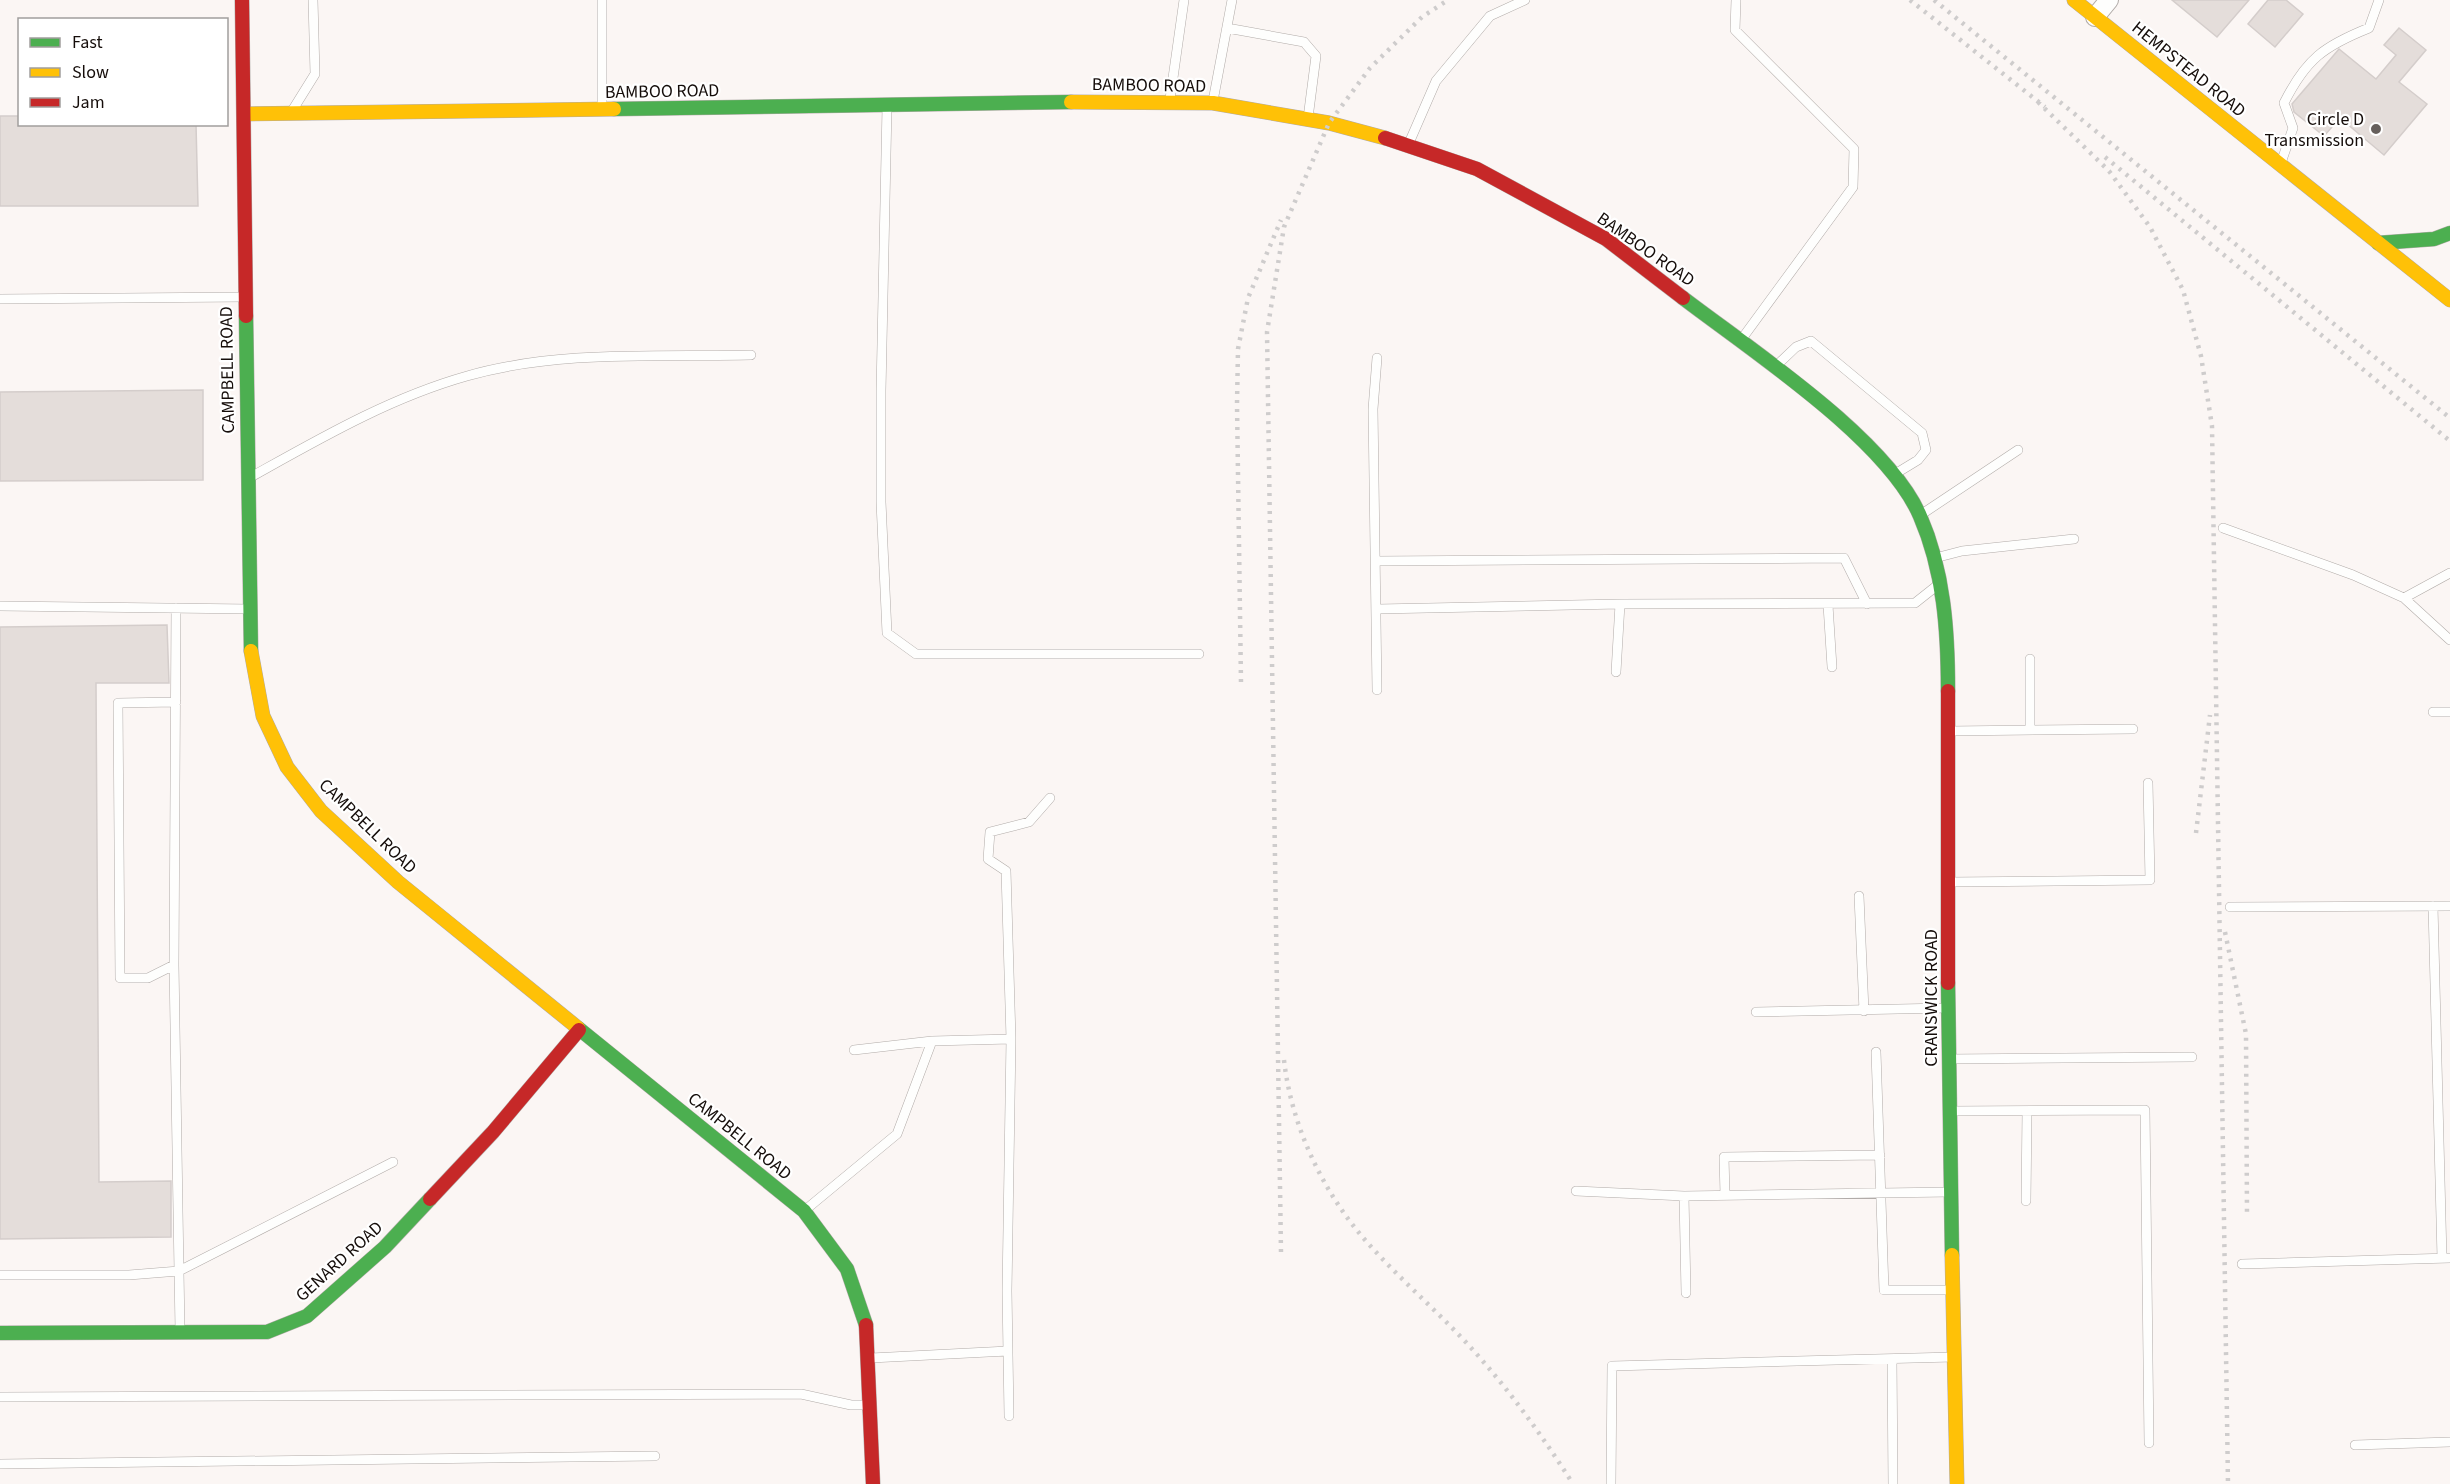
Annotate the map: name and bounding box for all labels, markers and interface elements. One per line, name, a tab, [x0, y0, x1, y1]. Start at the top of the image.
street label: HEMPSTEAD ROAD	[2126, 16, 2251, 123]
legend	[18, 18, 228, 126]
text: Fast	[72, 30, 103, 55]
text: Slow	[72, 60, 109, 85]
street label: BAMBOO ROAD	[1092, 72, 1206, 99]
street label: BAMBOO ROAD	[605, 78, 719, 105]
text: Jam	[72, 90, 105, 115]
place label: Circle D Transmission	[2264, 107, 2364, 153]
marker: Circle D Transmission	[2369, 122, 2383, 136]
street label: BAMBOO ROAD	[1592, 206, 1700, 292]
street label: CAMPBELL ROAD	[214, 306, 241, 434]
street label: CAMPBELL ROAD	[313, 773, 422, 880]
street label: CRANSWICK ROAD	[1919, 929, 1944, 1067]
street label: CAMPBELL ROAD	[682, 1087, 797, 1186]
street label: GENARD ROAD	[290, 1215, 388, 1307]

